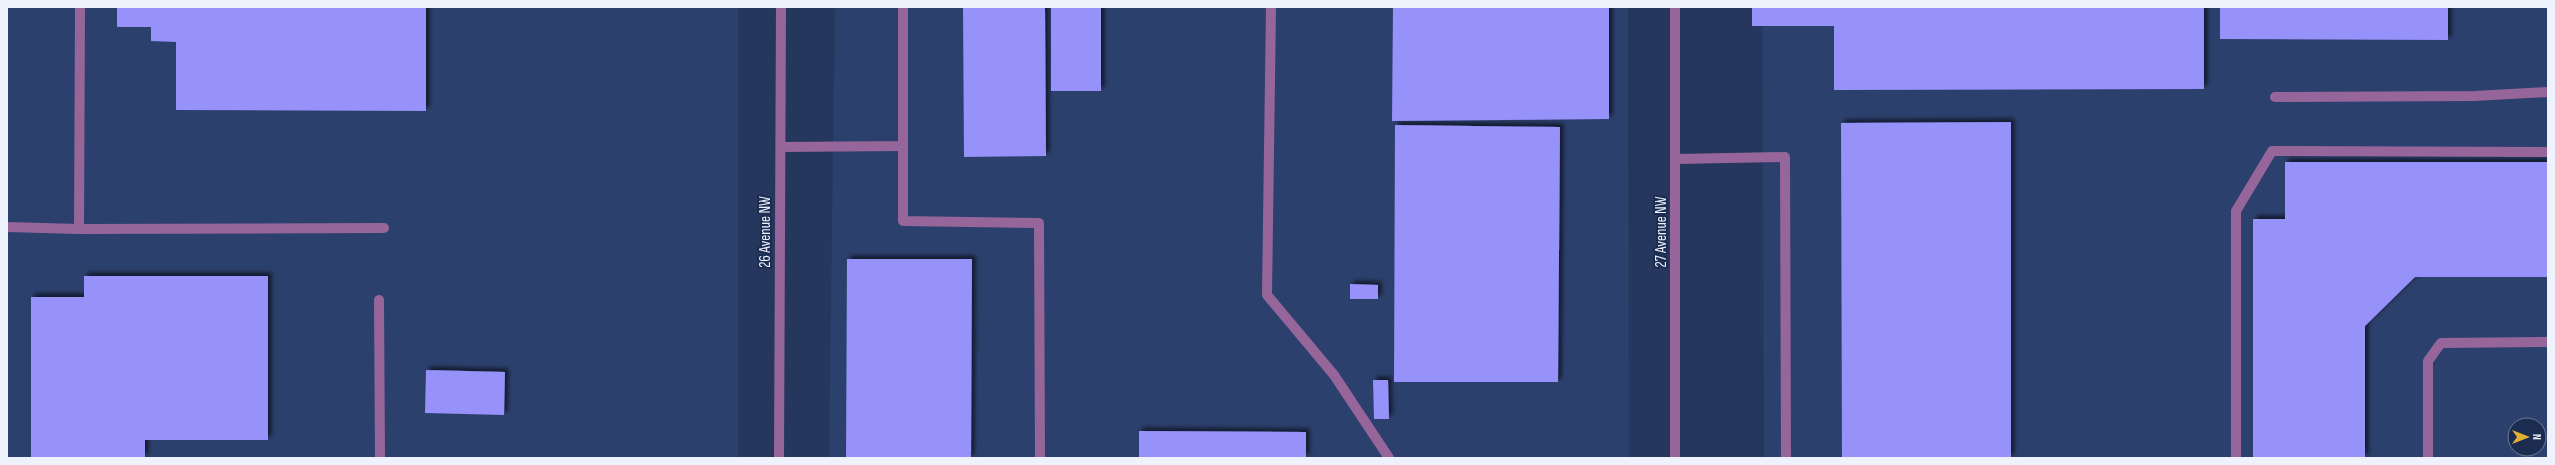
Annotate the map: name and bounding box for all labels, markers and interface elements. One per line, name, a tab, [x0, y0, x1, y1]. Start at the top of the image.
street label: 26 Avenue NW	[756, 196, 775, 268]
street label: 27 Avenue NW	[1652, 196, 1671, 268]
north arrow	[2507, 417, 2547, 457]
text: N	[2530, 434, 2543, 440]

